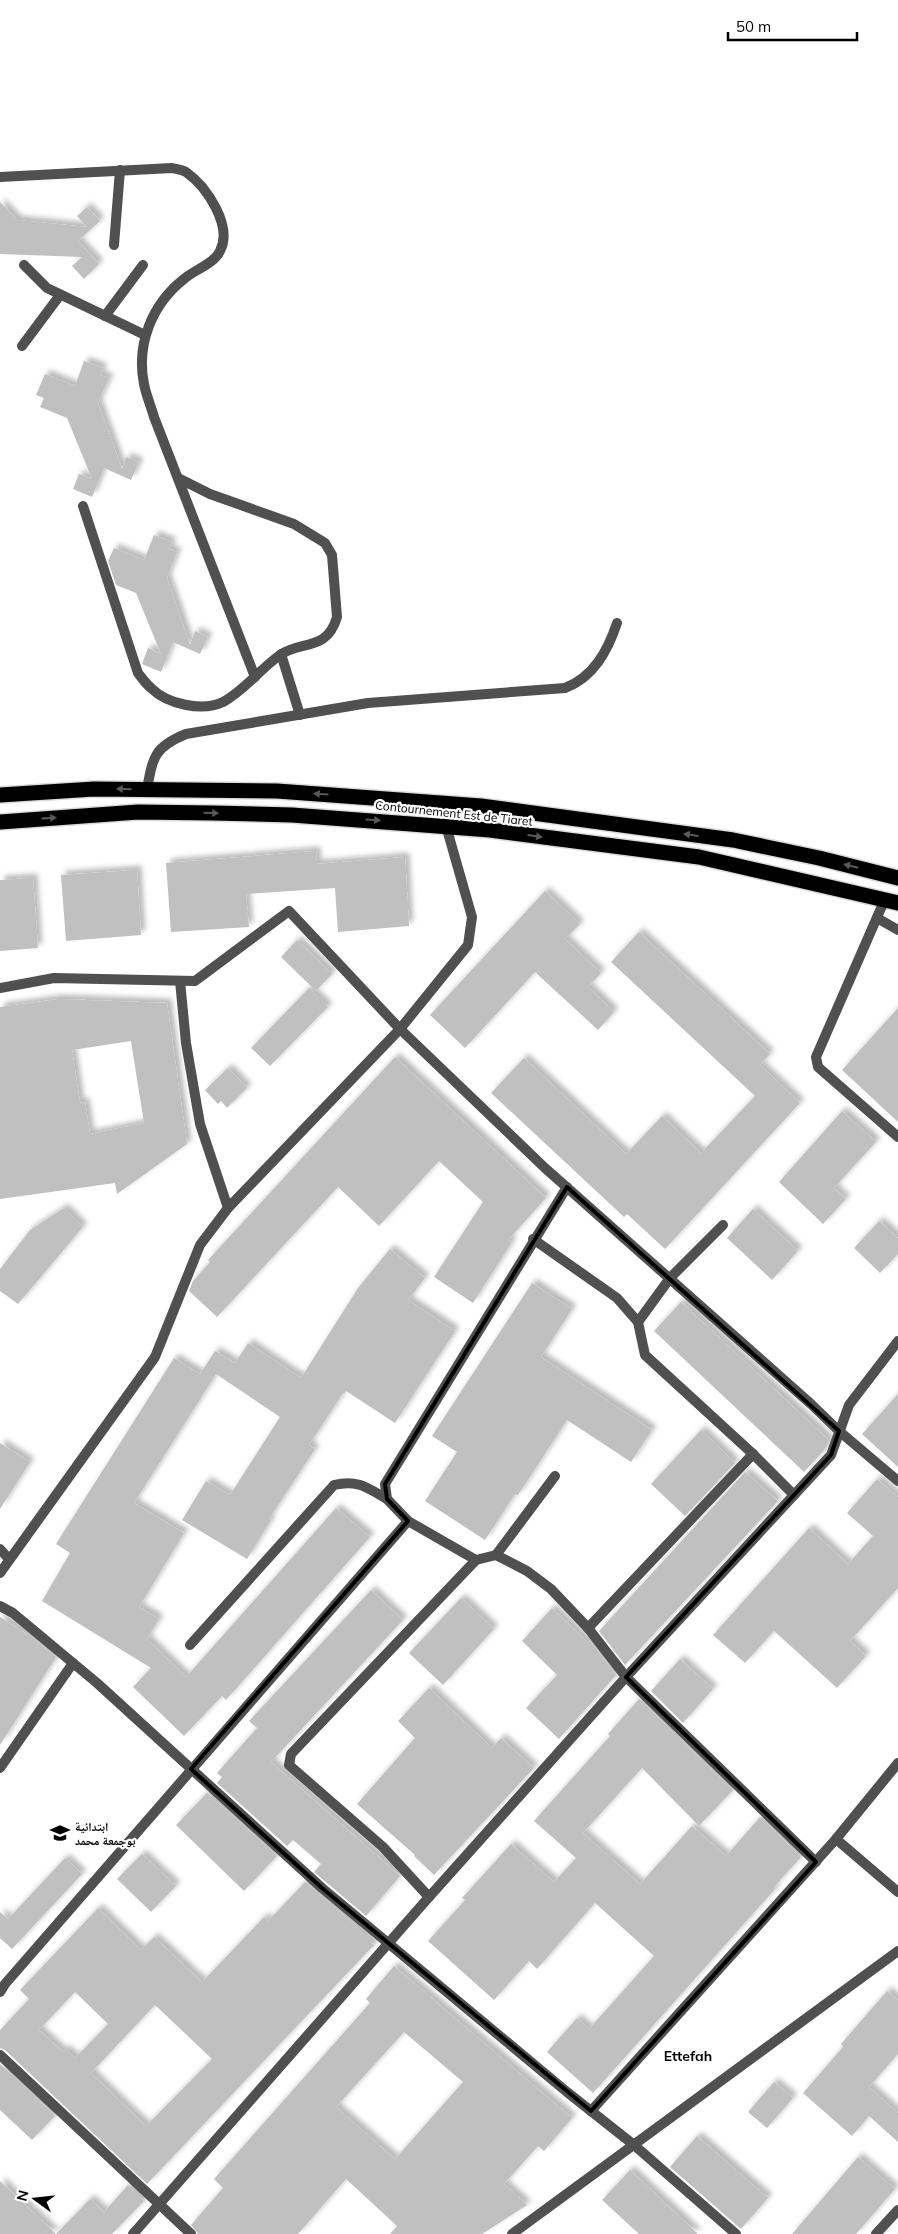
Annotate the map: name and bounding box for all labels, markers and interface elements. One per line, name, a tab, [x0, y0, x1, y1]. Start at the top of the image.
scale bar	[728, 10, 857, 42]
text: 50 m	[736, 17, 771, 36]
one-way arrow	[116, 785, 132, 793]
one-way arrow	[313, 790, 329, 798]
street label: Contournement Est de Tiaret	[375, 797, 533, 829]
one-way arrow	[203, 809, 219, 817]
one-way arrow	[41, 814, 57, 822]
one-way arrow	[365, 817, 381, 825]
one-way arrow	[683, 831, 699, 839]
one-way arrow	[527, 833, 543, 841]
one-way arrow	[843, 862, 858, 870]
place label: ابتدائية بوجمعة محمد	[75, 1819, 136, 1848]
school or university icon: ابتدائية بوجمعة محمد	[49, 1822, 71, 1844]
district label: Ettefah	[664, 2047, 712, 2065]
north arrow	[10, 2174, 60, 2224]
text: N	[12, 2188, 33, 2203]

